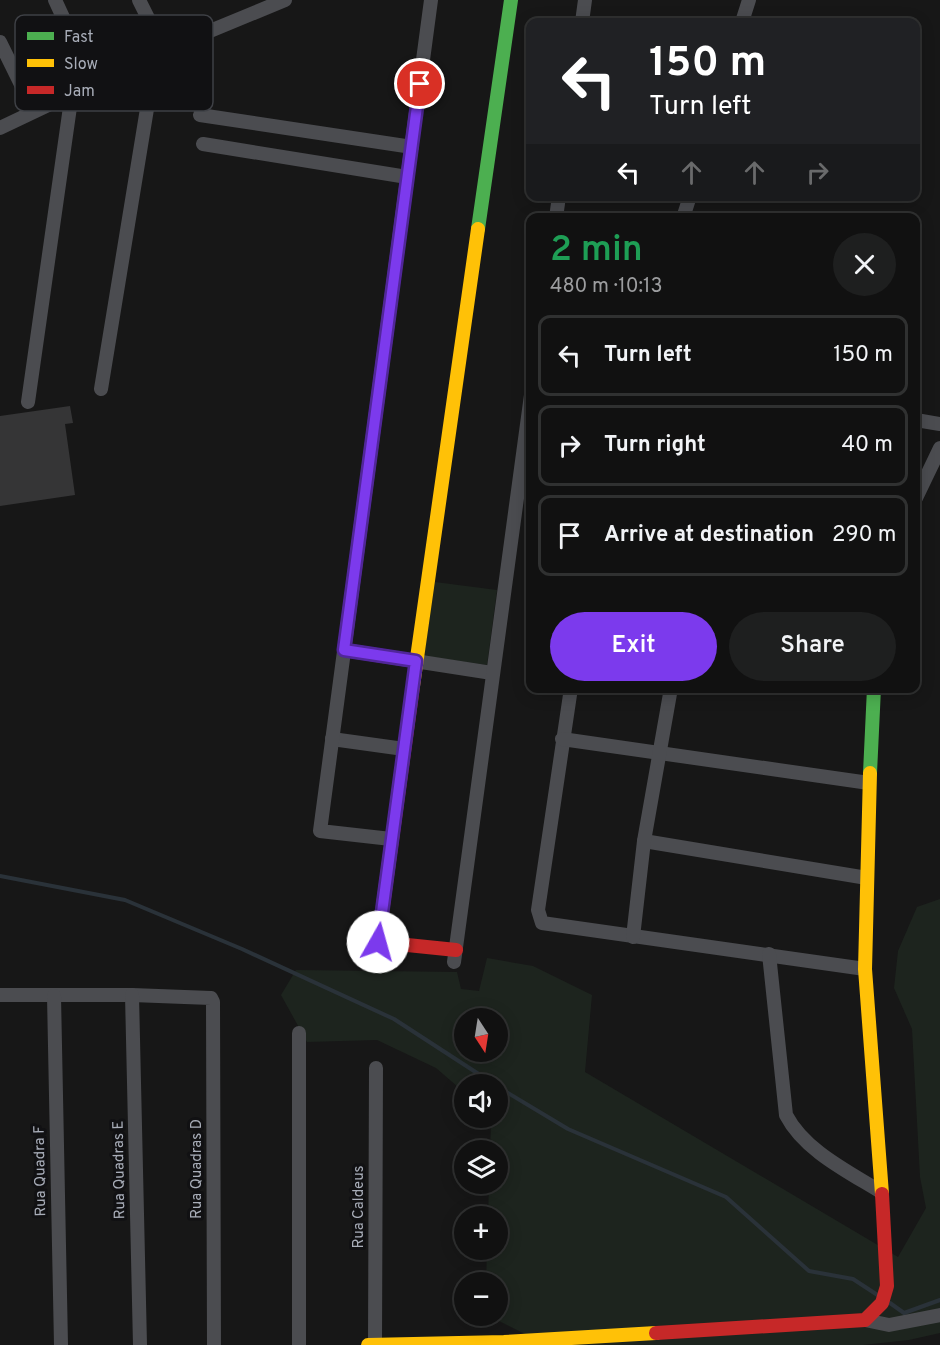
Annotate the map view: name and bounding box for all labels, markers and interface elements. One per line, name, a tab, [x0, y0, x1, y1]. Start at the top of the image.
legend	[15, 15, 213, 111]
text: Fast	[64, 28, 94, 48]
text: 150 m	[649, 38, 766, 91]
icon: left	[550, 42, 628, 120]
text: Slow	[64, 55, 98, 75]
pin	[394, 58, 445, 109]
icon: arrive	[403, 67, 436, 100]
text: Jam	[64, 82, 95, 102]
text: Turn left	[649, 90, 751, 124]
icon: left	[612, 156, 645, 189]
icon: ahead	[675, 156, 708, 189]
icon: ahead	[738, 156, 771, 189]
icon: right	[801, 156, 834, 189]
text: 2 min	[550, 228, 643, 274]
button: close	[833, 233, 896, 296]
text: 480 m · 10:13	[550, 274, 663, 300]
icon: left	[553, 339, 586, 372]
text: Turn left	[604, 342, 692, 369]
text: 150 m	[833, 342, 893, 369]
icon: right	[553, 429, 586, 462]
text: Turn right	[604, 432, 706, 459]
text: 40 m	[841, 432, 893, 459]
icon: arrive	[553, 519, 586, 552]
text: Arrive at destination	[604, 522, 814, 549]
text: 290 m	[832, 522, 896, 549]
button: Exit	[550, 612, 717, 681]
button: Share	[729, 612, 896, 681]
position arrow	[346, 910, 410, 974]
north arrow	[454, 1008, 508, 1062]
map controls	[454, 1008, 508, 1326]
button: sound	[454, 1074, 508, 1128]
street label: Rua Quadras D	[188, 1119, 207, 1219]
street label: Rua Quadras E	[110, 1120, 130, 1220]
street label: Rua Quadra F	[31, 1125, 51, 1217]
button: layers	[454, 1140, 508, 1194]
street label: Rua Caldeus	[350, 1165, 369, 1249]
button: +	[454, 1206, 508, 1260]
button: −	[454, 1272, 508, 1326]

